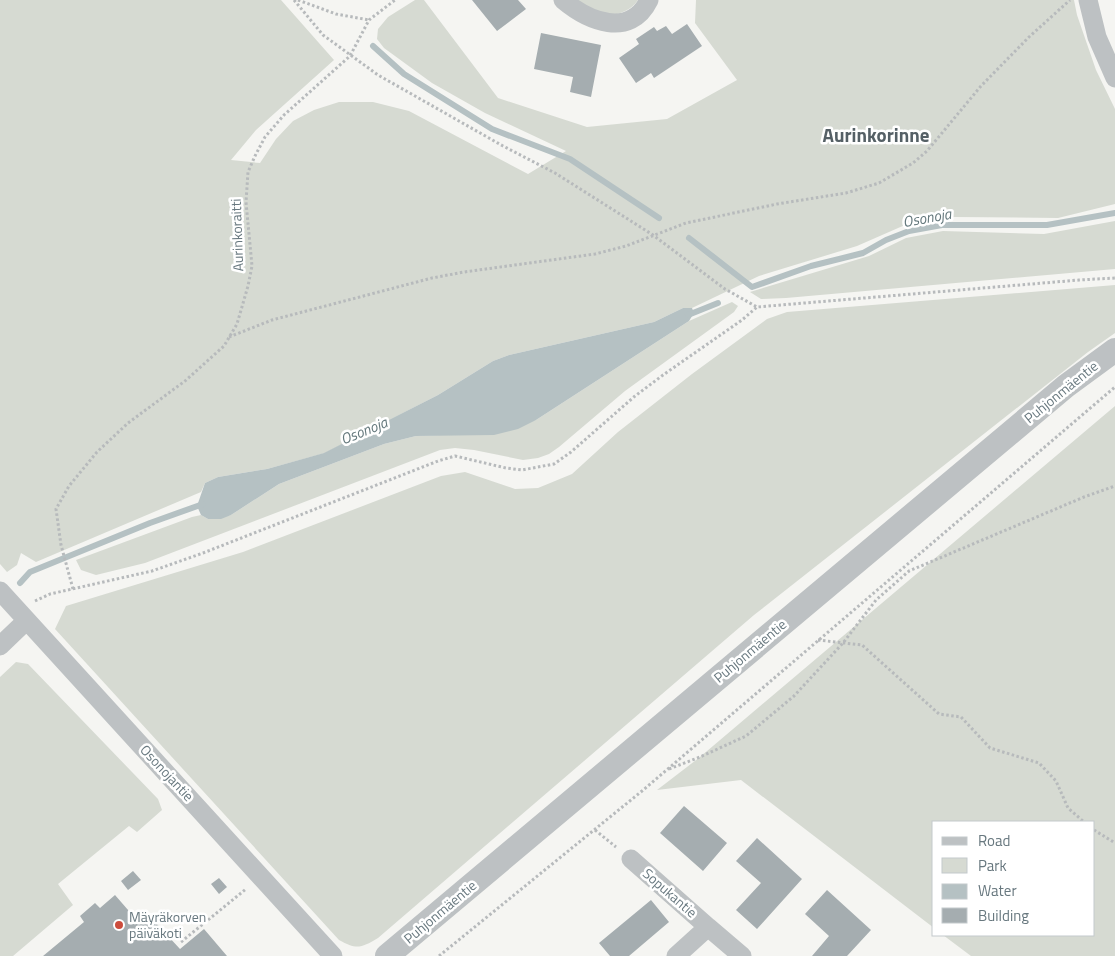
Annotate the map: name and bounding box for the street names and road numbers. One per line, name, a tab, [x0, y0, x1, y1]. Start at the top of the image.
street label: Aurinkoraitti	[225, 198, 248, 272]
street label: Puhjonmäentie	[1019, 355, 1102, 428]
street label: Puhjonmäentie	[709, 614, 791, 687]
street label: Osonojantie	[136, 740, 199, 806]
street label: Sopukantie	[639, 863, 702, 922]
street label: Puhjonmäentie	[399, 875, 481, 948]

